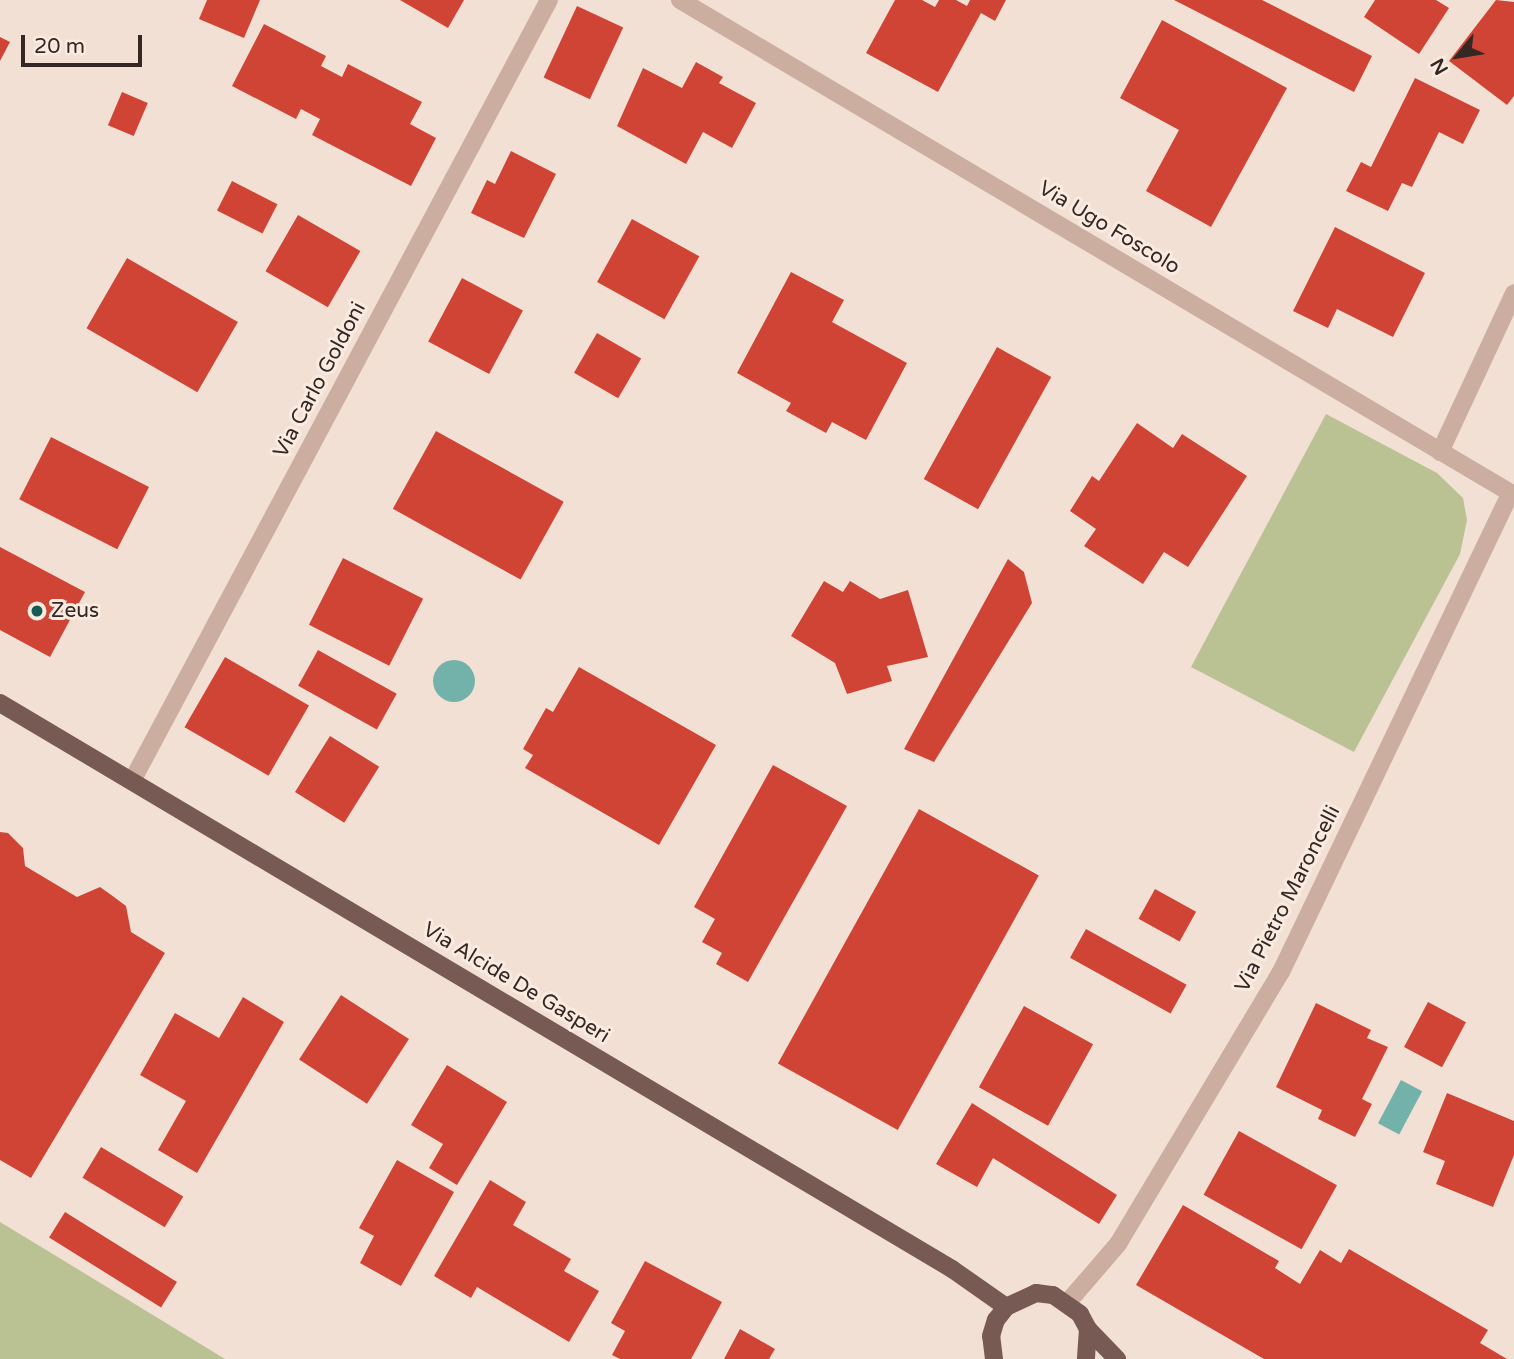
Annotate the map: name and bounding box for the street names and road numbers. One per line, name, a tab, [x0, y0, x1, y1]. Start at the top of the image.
street label: Via Ugo Foscolo	[1034, 176, 1184, 280]
street label: Via Carlo Goldoni	[268, 298, 372, 462]
street label: Via Pietro Maroncelli	[1230, 802, 1346, 996]
street label: Via Alcide De Gasperi	[418, 917, 614, 1049]

